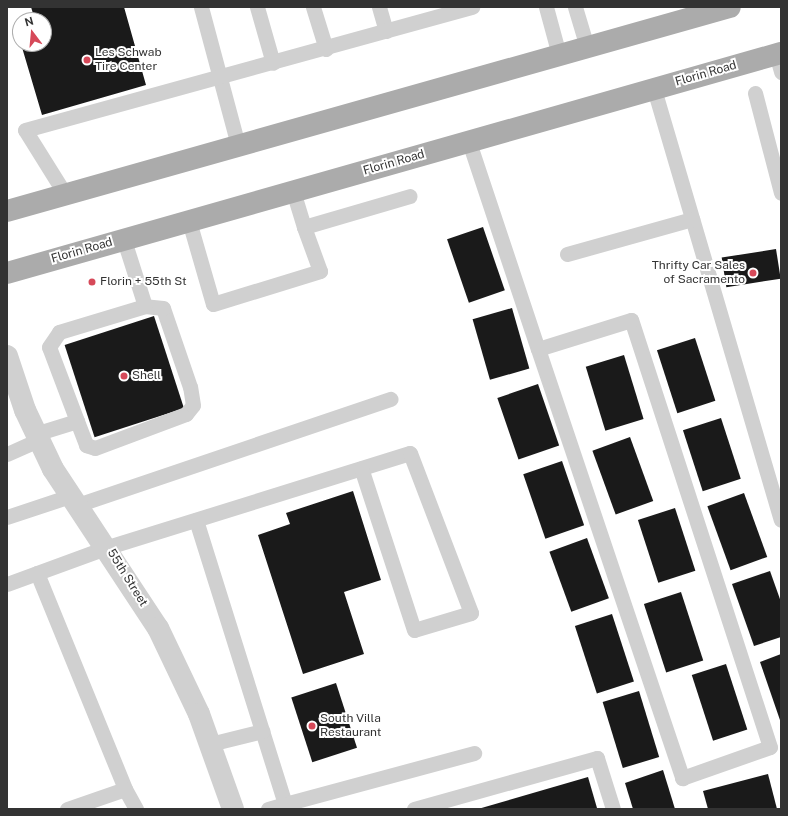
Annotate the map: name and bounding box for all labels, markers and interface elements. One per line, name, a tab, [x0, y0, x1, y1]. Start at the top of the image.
north arrow	[12, 12, 52, 52]
text: N	[23, 14, 35, 28]
place label: Les Schwab Tire Center	[95, 46, 162, 74]
marker: Les Schwab Tire Center	[82, 55, 92, 65]
street label: Florin Road	[674, 58, 738, 90]
street label: Florin Road	[362, 147, 426, 179]
street label: Florin Road	[50, 235, 114, 267]
place label: Thrifty Car Sales of Sacramento	[652, 259, 745, 287]
marker: Thrifty Car Sales of Sacramento	[748, 268, 758, 278]
place label: Florin + 55th St	[100, 275, 187, 289]
marker: Florin + 55th St	[87, 277, 97, 287]
place label: Shell	[132, 369, 161, 383]
marker: Shell	[119, 371, 129, 381]
street label: 55th Street	[104, 547, 150, 609]
place label: South Villa Restaurant	[320, 712, 381, 740]
marker: South Villa Restaurant	[307, 721, 317, 731]

